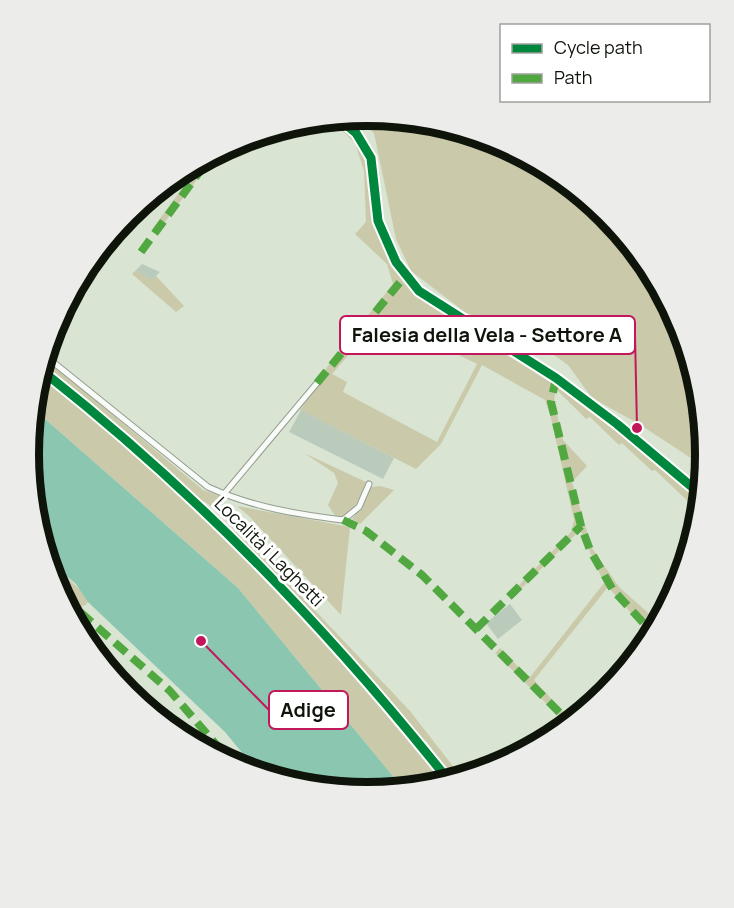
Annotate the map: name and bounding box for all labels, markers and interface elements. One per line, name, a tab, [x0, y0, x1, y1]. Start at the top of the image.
legend	[500, 24, 710, 102]
text: Cycle path	[554, 35, 643, 59]
text: Path	[554, 65, 592, 89]
callout: Falesia della Vela - Settore A	[340, 316, 635, 354]
text: Falesia della Vela - Settore A	[352, 321, 623, 348]
street label: Località i Laghetti	[210, 491, 330, 611]
callout: Adige	[269, 691, 348, 729]
text: Adige	[280, 696, 336, 723]

